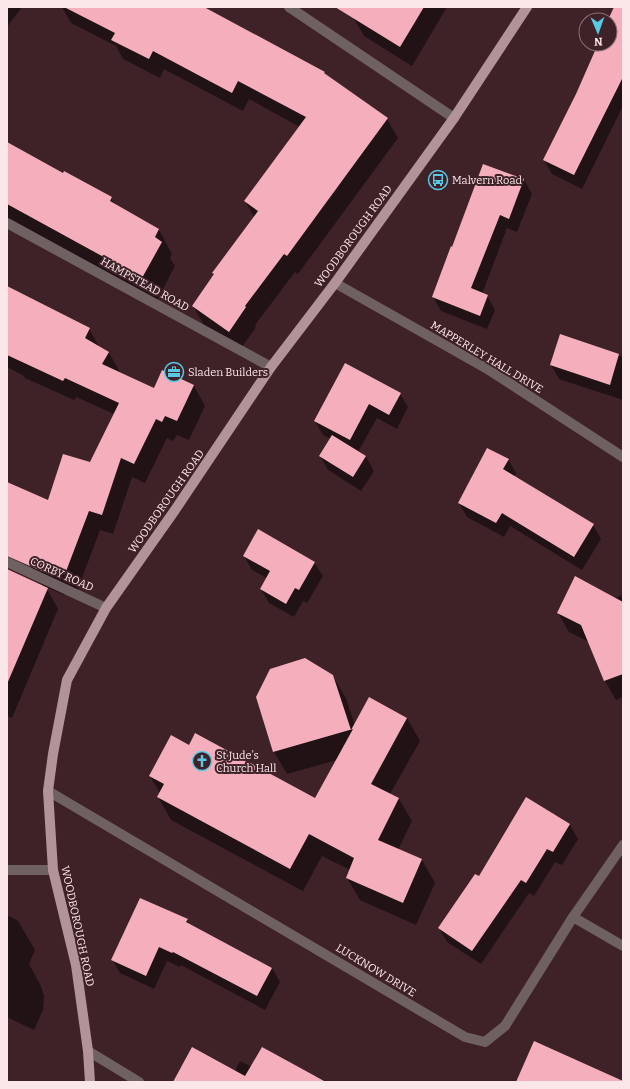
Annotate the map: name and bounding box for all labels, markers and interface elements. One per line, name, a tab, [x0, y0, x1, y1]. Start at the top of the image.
north arrow	[578, 12, 618, 52]
text: N	[593, 35, 603, 48]
bus stop icon: Malvern Road	[427, 169, 449, 191]
place label: Malvern Road	[452, 174, 522, 187]
street label: WOODBOROUGH ROAD	[312, 183, 395, 290]
street label: HAMPSTEAD ROAD	[98, 255, 191, 314]
street label: MAPPERLEY HALL DRIVE	[428, 319, 545, 396]
office icon: Sladen Builders	[163, 361, 185, 383]
place label: Sladen Builders	[188, 366, 268, 379]
street label: WOODBOROUGH ROAD	[126, 447, 207, 555]
street label: CORBY ROAD	[28, 555, 96, 594]
place label: St Jude's Church Hall	[216, 749, 276, 775]
church icon: St Jude's Church Hall	[191, 750, 213, 772]
street label: WOODBOROUGH ROAD	[58, 865, 97, 988]
street label: LUCKNOW DRIVE	[333, 941, 418, 1000]

